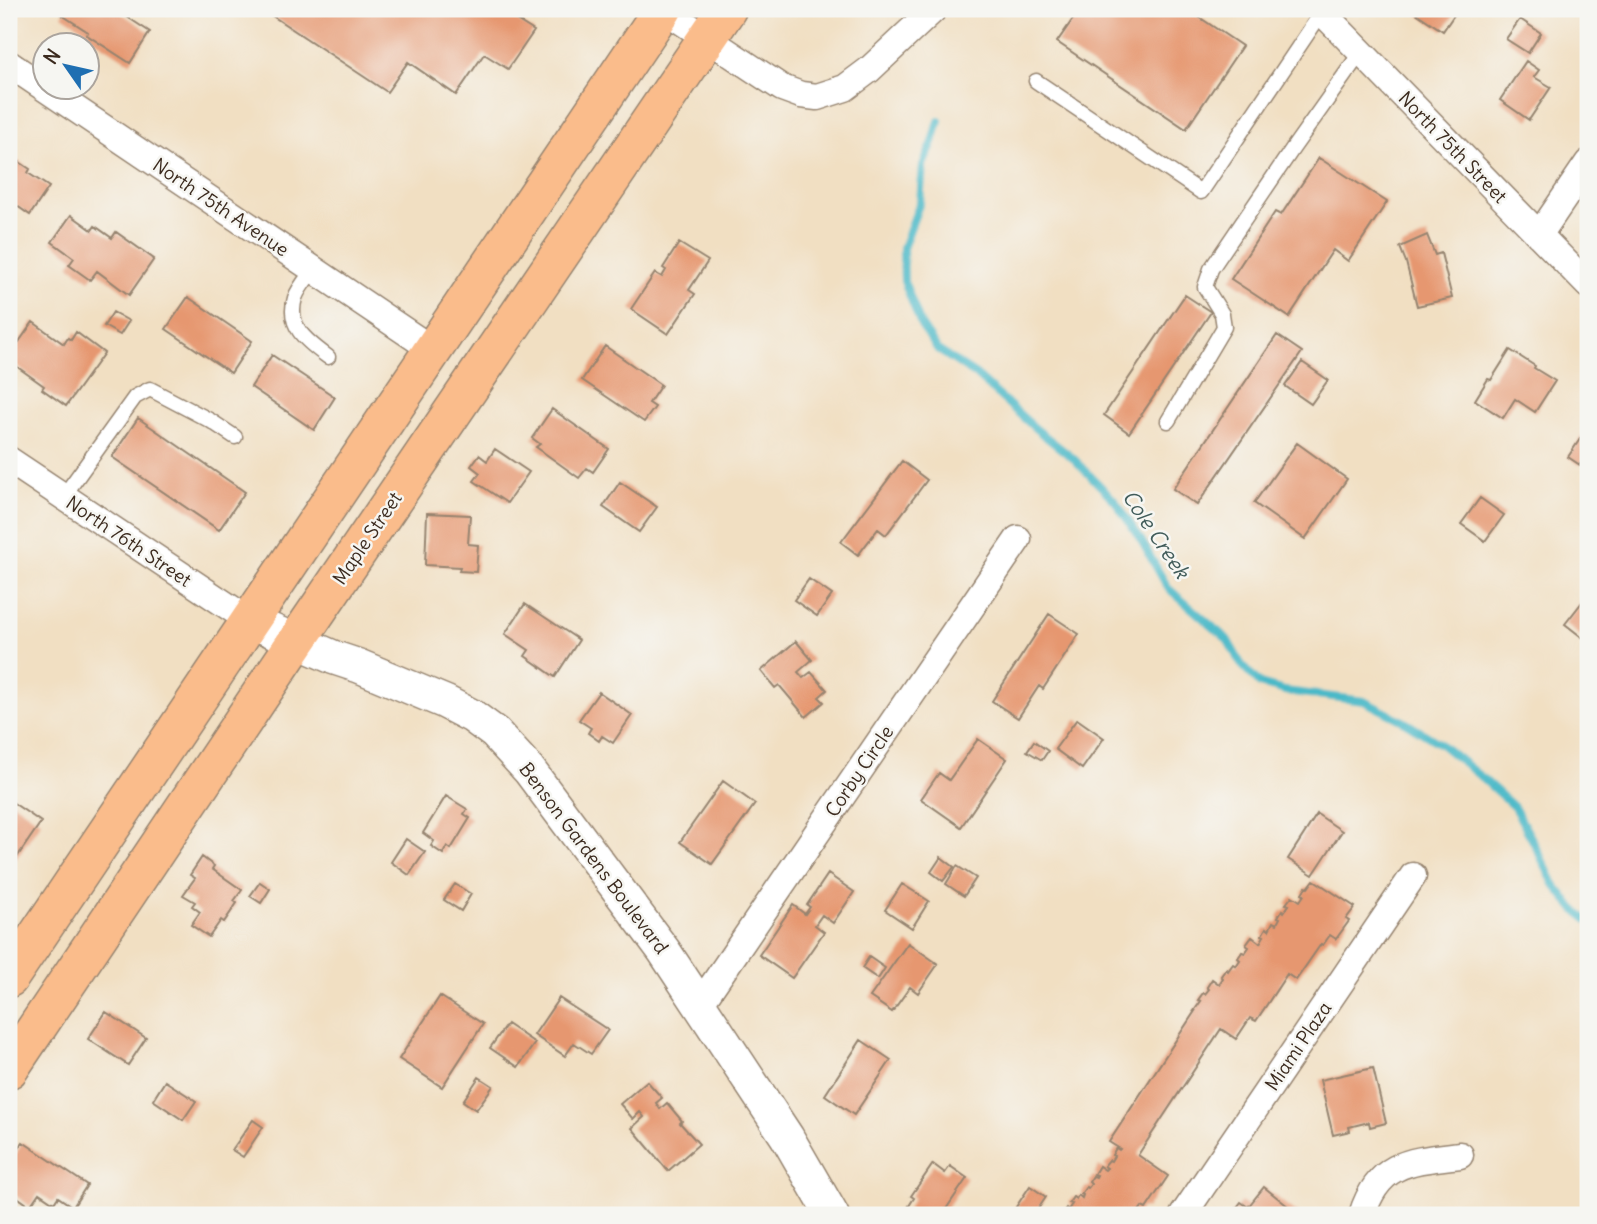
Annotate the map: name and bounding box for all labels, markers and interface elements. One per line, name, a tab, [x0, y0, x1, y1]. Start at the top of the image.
north arrow	[32, 32, 102, 102]
text: N	[38, 44, 66, 69]
street label: North 75th Street	[1394, 86, 1512, 208]
street label: North 75th Avenue	[148, 153, 294, 261]
water label: Cole Creek	[1116, 484, 1196, 585]
street label: Maple Street	[327, 487, 407, 589]
street label: North 76th Street	[62, 490, 196, 592]
street label: Corby Circle	[820, 721, 898, 821]
street label: Benson Gardens Boulevard	[514, 758, 674, 958]
street label: Miami Plaza	[1259, 997, 1337, 1095]

